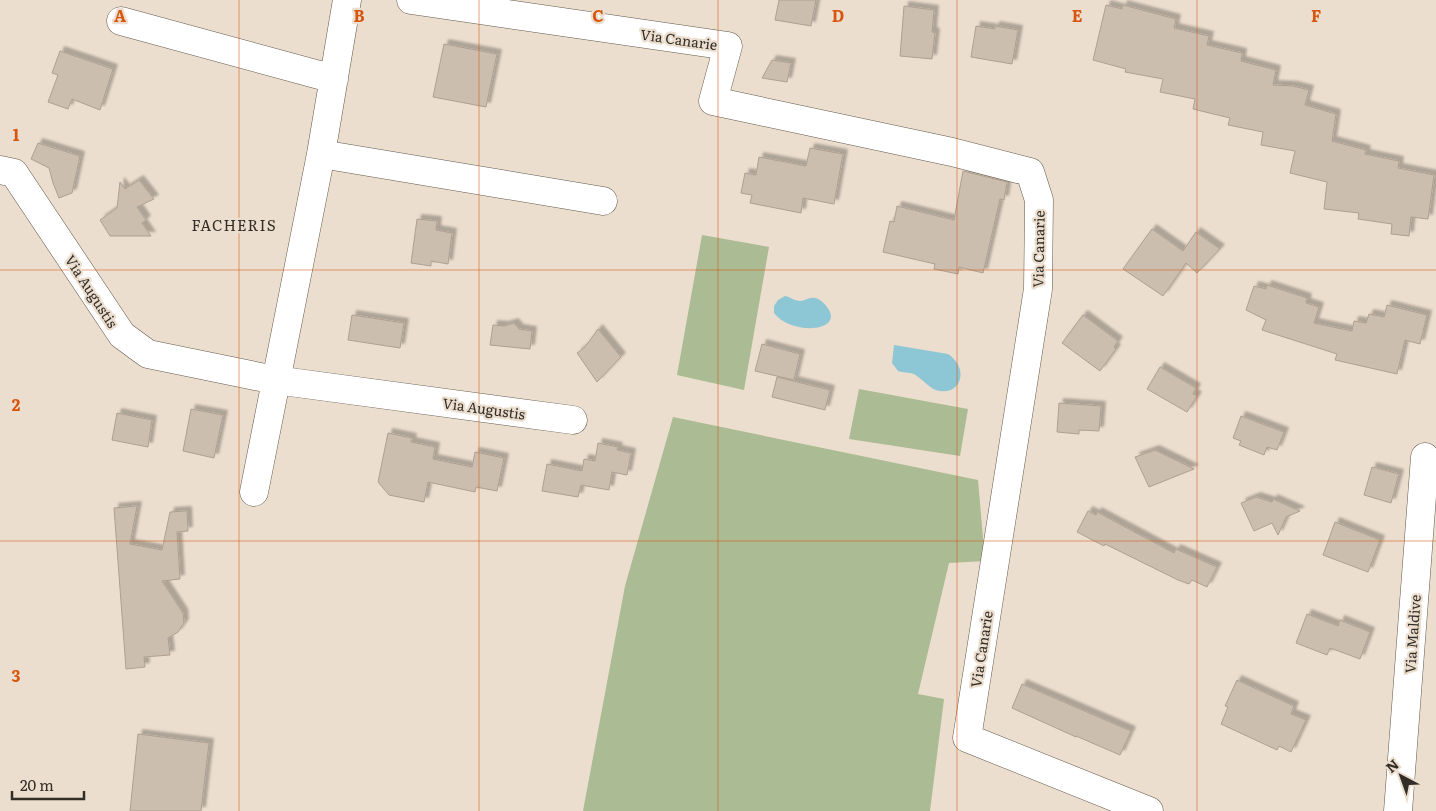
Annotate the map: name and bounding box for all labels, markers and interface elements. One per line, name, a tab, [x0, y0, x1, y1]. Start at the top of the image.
text: A	[114, 3, 126, 27]
text: B	[353, 3, 365, 27]
text: C	[592, 3, 604, 27]
text: D	[832, 3, 844, 27]
text: E	[1072, 3, 1083, 27]
text: F	[1311, 3, 1321, 27]
street label: Via Canarie	[639, 24, 719, 54]
text: 1	[13, 122, 20, 146]
street label: Via Canarie	[1027, 210, 1049, 288]
district label: FACHERIS	[191, 213, 277, 236]
street label: Via Augustis	[61, 251, 123, 331]
text: 2	[12, 392, 21, 416]
street label: Via Augustis	[441, 392, 527, 424]
street label: Via Maldive	[1399, 594, 1425, 674]
street label: Via Canarie	[965, 609, 997, 689]
text: 3	[12, 663, 21, 687]
north arrow	[1376, 751, 1426, 801]
text: N	[1381, 754, 1403, 777]
scale bar	[12, 768, 85, 800]
text: 20 m	[20, 773, 54, 796]

